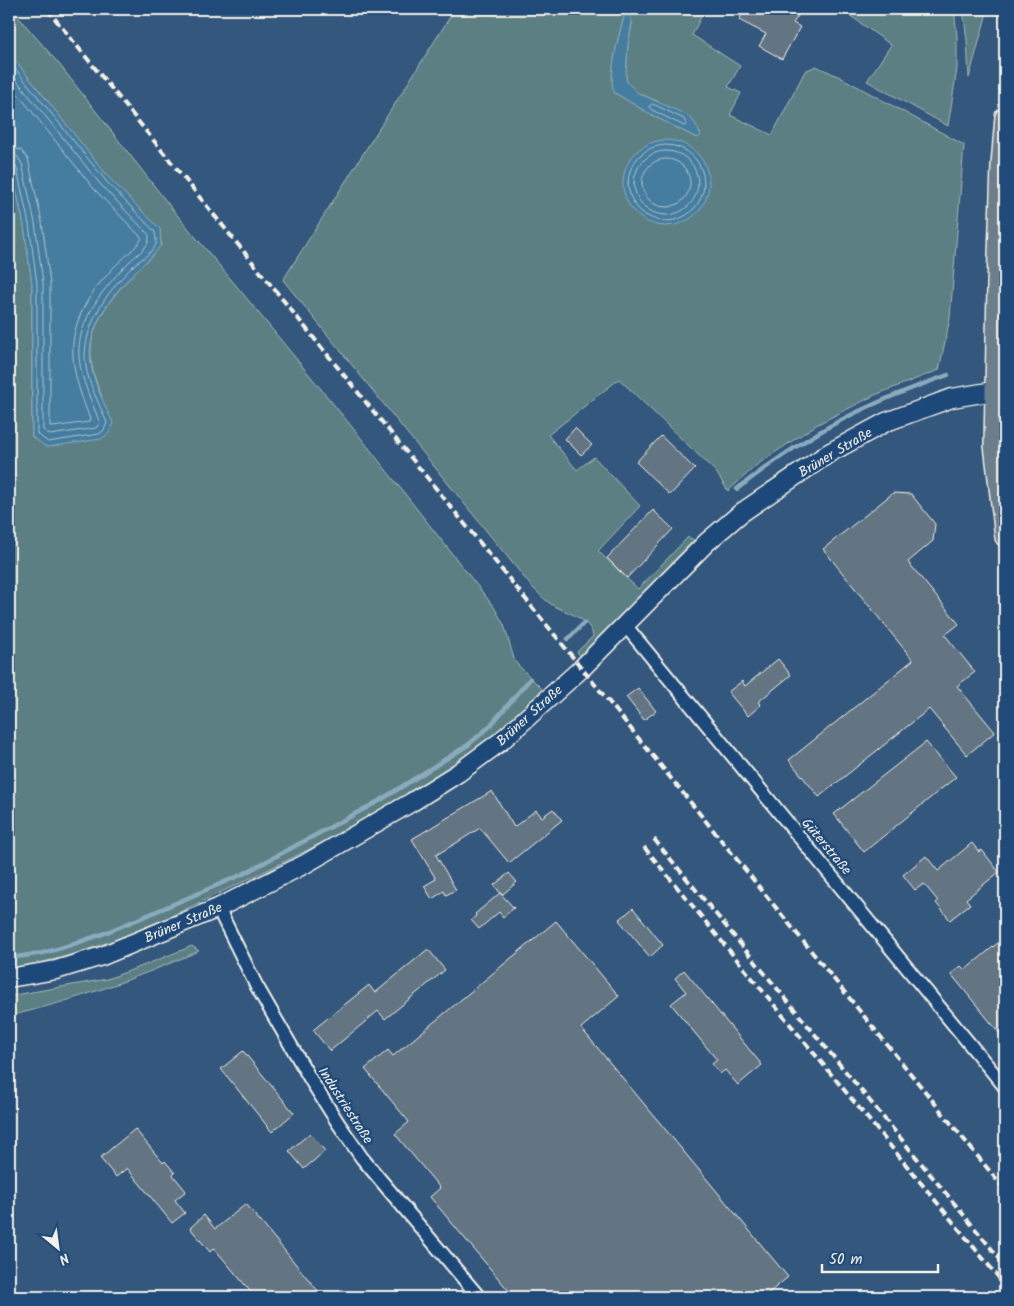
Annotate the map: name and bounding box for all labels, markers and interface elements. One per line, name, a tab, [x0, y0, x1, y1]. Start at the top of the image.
street label: Brüner Straße	[794, 422, 877, 484]
street label: Brüner Straße	[492, 679, 568, 752]
street label: Güterstraße	[796, 813, 857, 881]
street label: Brüner Straße	[141, 896, 226, 949]
street label: Industriestraße	[312, 1063, 379, 1149]
north arrow	[32, 1224, 82, 1274]
scale bar	[822, 1241, 938, 1273]
text: N	[54, 1247, 73, 1270]
text: 50 m	[829, 1248, 863, 1272]

